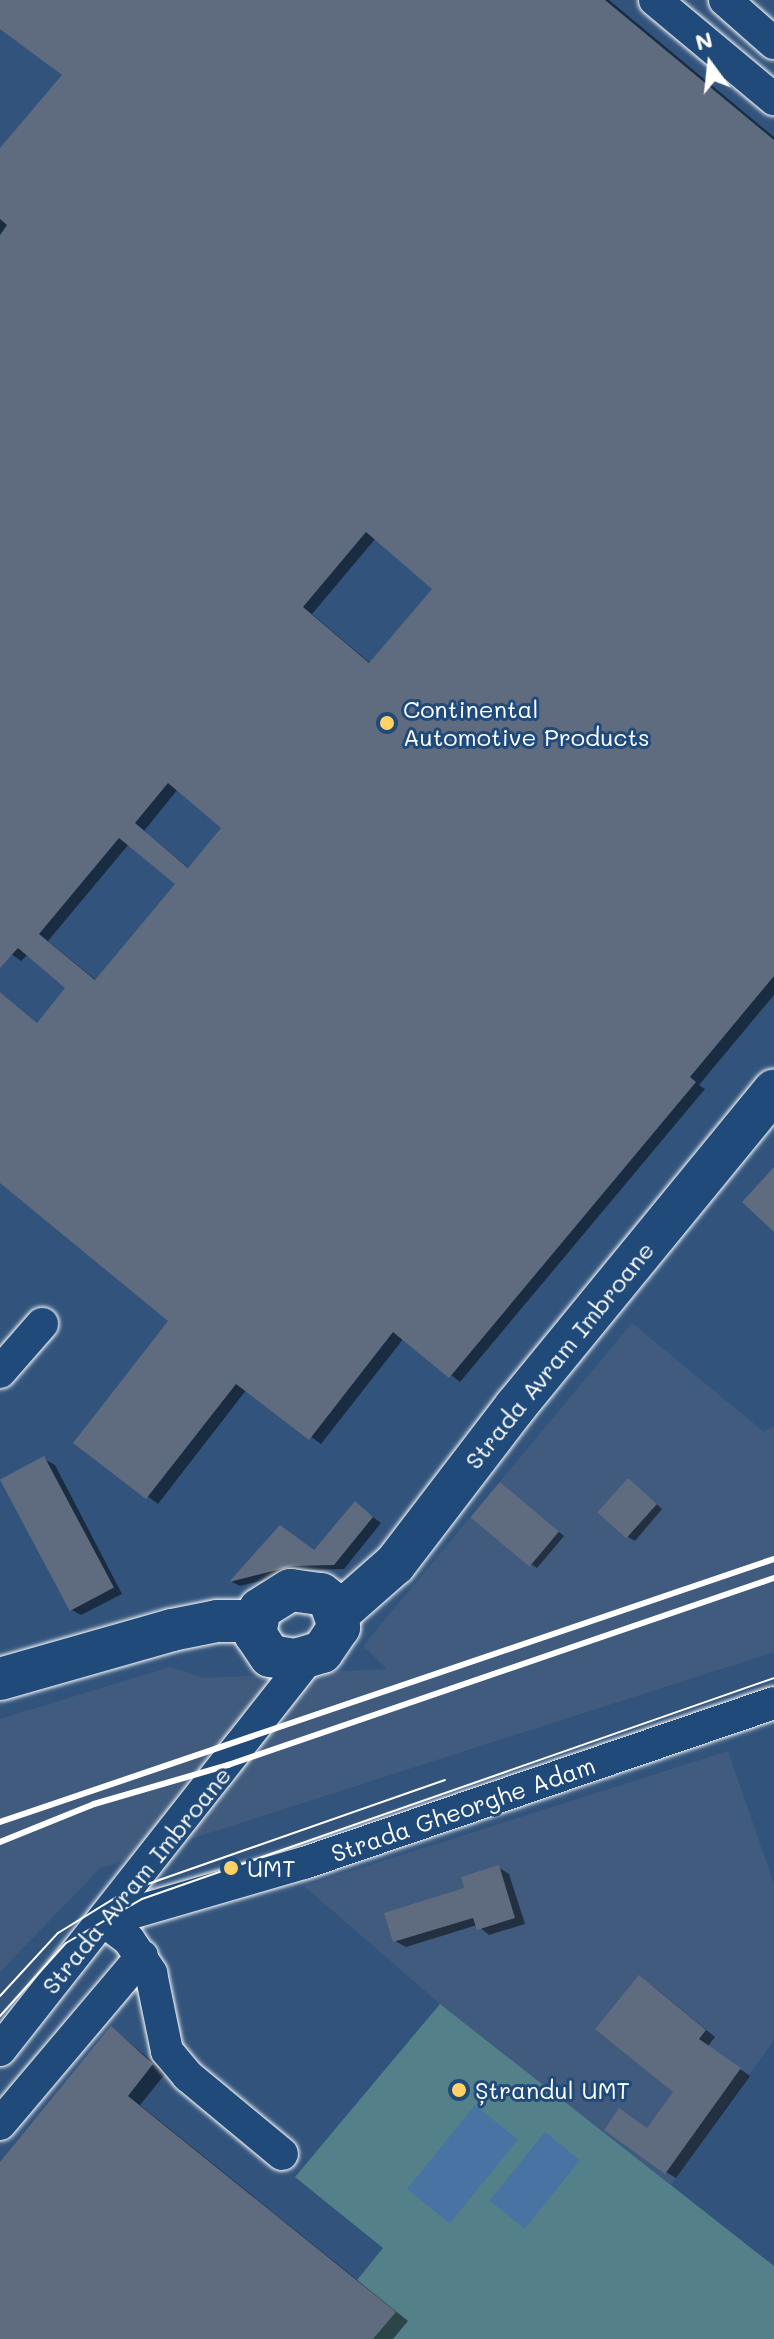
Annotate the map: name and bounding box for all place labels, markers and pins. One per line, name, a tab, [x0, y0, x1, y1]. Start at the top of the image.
place label: Continental Automotive Products	[403, 695, 650, 751]
marker: Continental Automotive Products	[378, 714, 396, 732]
place label: UMT	[247, 1854, 296, 1882]
marker: UMT	[222, 1859, 240, 1877]
place label: Ștrandul UMT	[475, 2076, 630, 2104]
marker: Ștrandul UMT	[450, 2081, 468, 2099]

